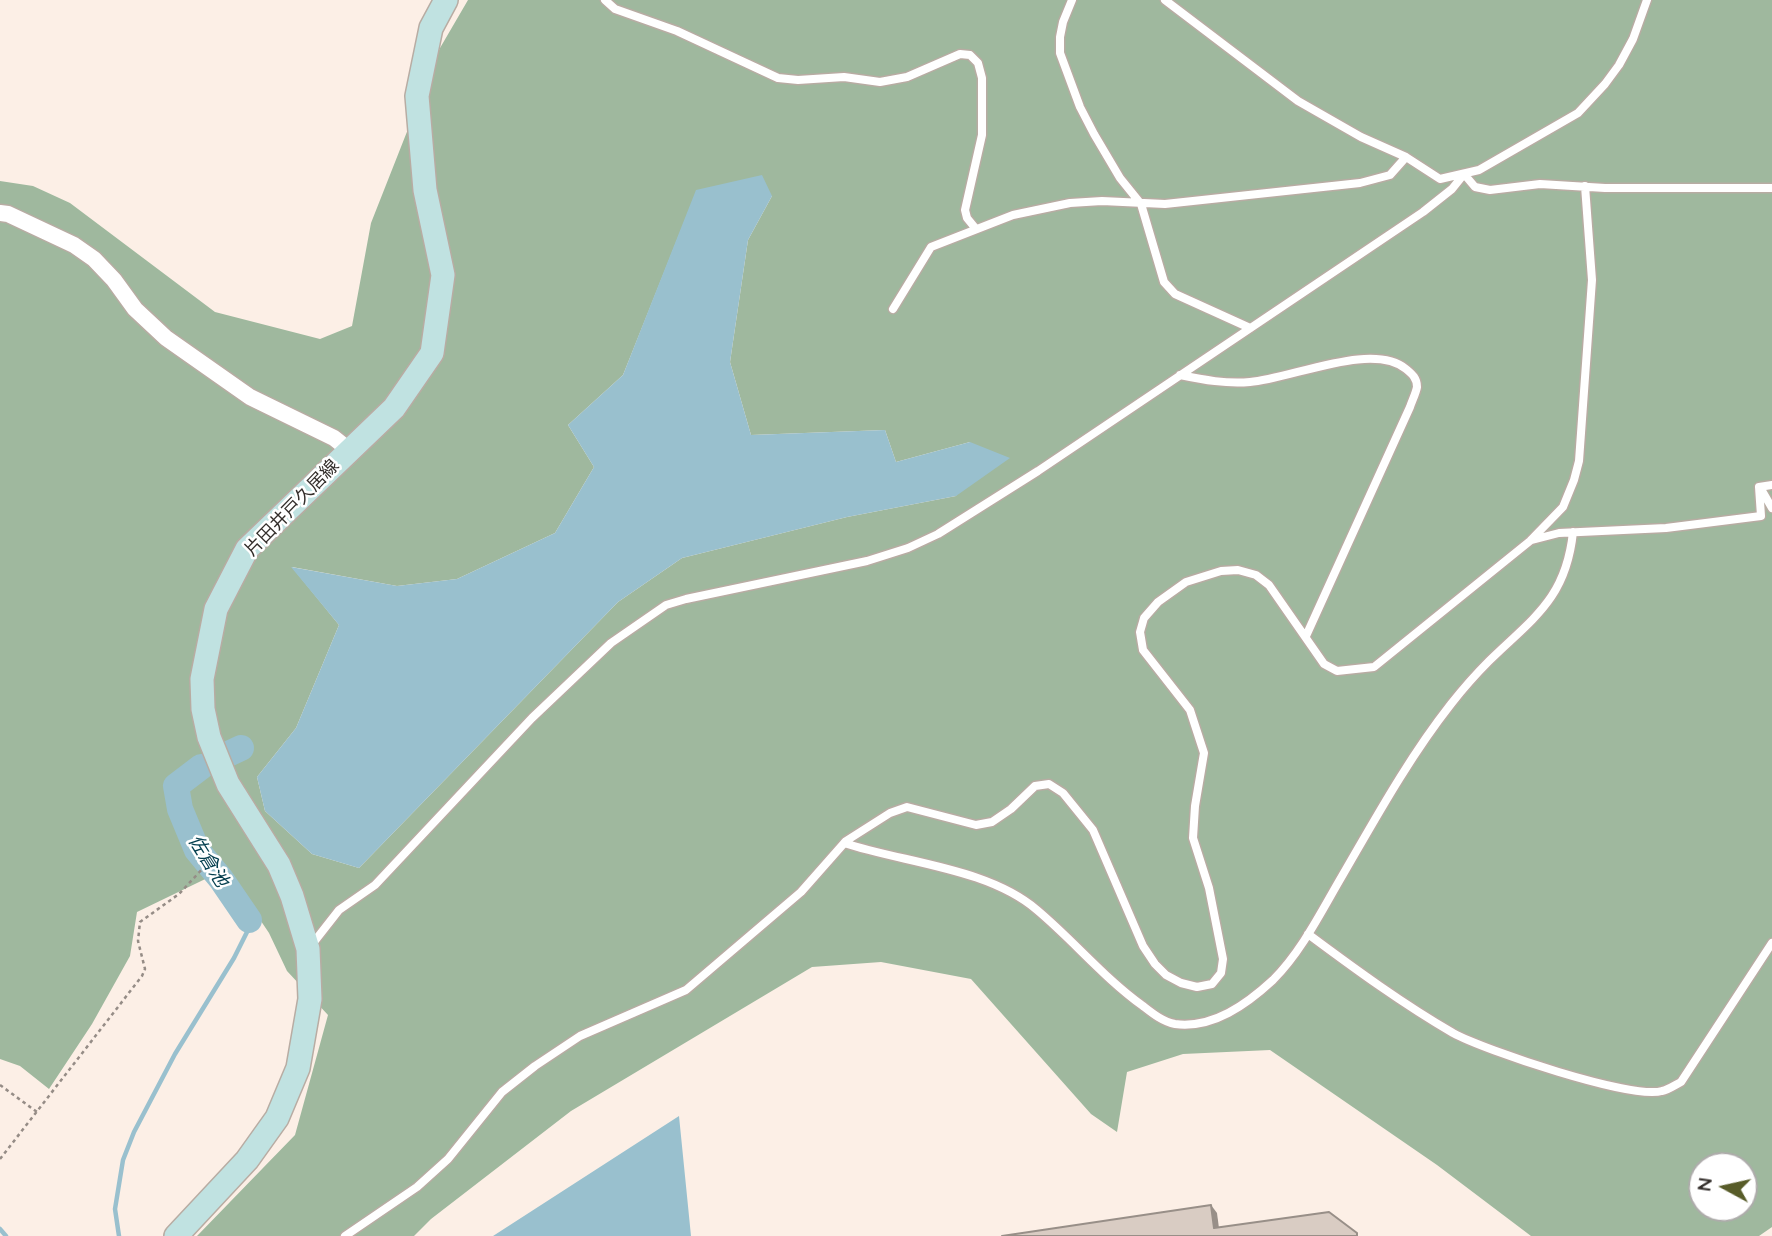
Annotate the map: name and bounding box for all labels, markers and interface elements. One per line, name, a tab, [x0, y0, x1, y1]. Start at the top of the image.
street label: 片田井戸久居線	[240, 455, 344, 561]
water label: 佐倉池	[183, 831, 233, 891]
north arrow	[1688, 1152, 1758, 1222]
text: N	[1691, 1176, 1717, 1193]

